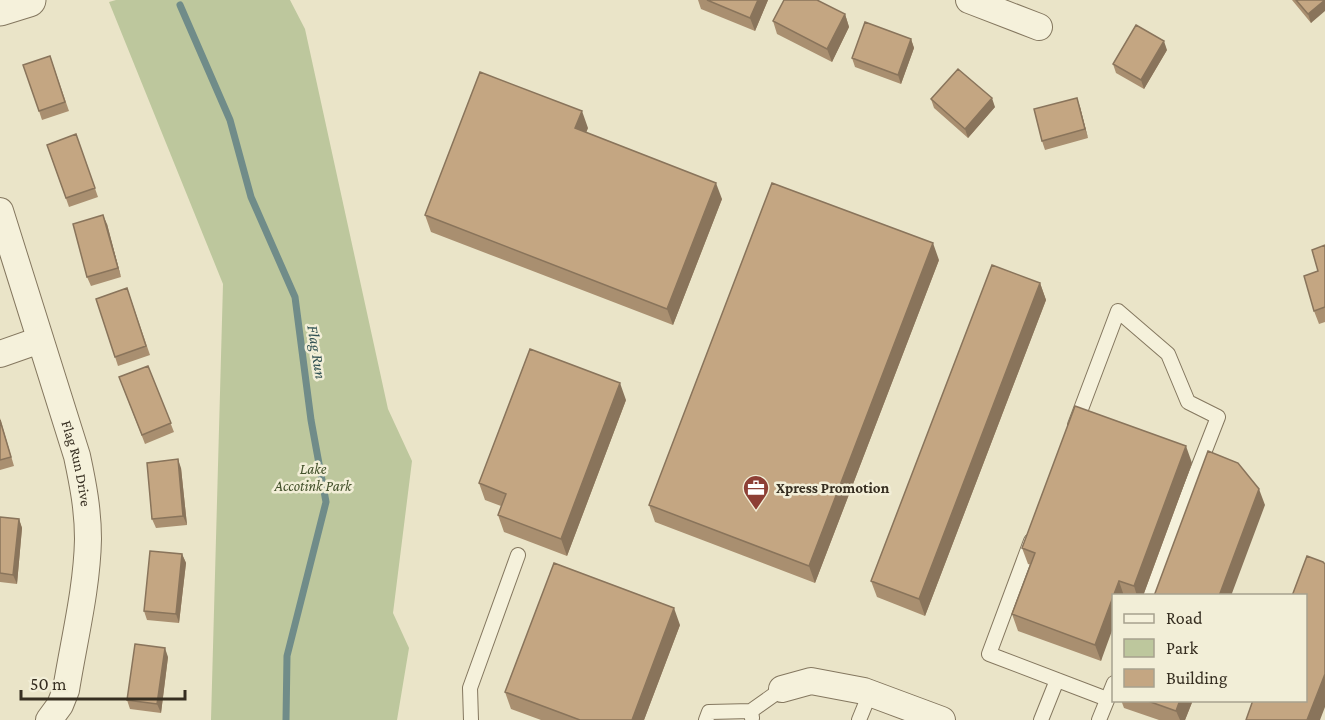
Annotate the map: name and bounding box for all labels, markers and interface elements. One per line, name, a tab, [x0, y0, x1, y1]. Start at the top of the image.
water label: Flag Run	[303, 324, 330, 380]
street label: Flag Run Drive	[58, 418, 94, 508]
park label: Lake Accotink Park	[274, 461, 353, 494]
office icon: Xpress Promotion	[741, 473, 771, 511]
place label: Xpress Promotion	[776, 480, 890, 496]
legend	[1112, 594, 1307, 702]
text: Road	[1166, 608, 1203, 628]
text: Park	[1166, 638, 1198, 658]
scale bar	[21, 663, 184, 701]
text: Building	[1166, 668, 1228, 688]
text: 50 m	[30, 674, 67, 694]

